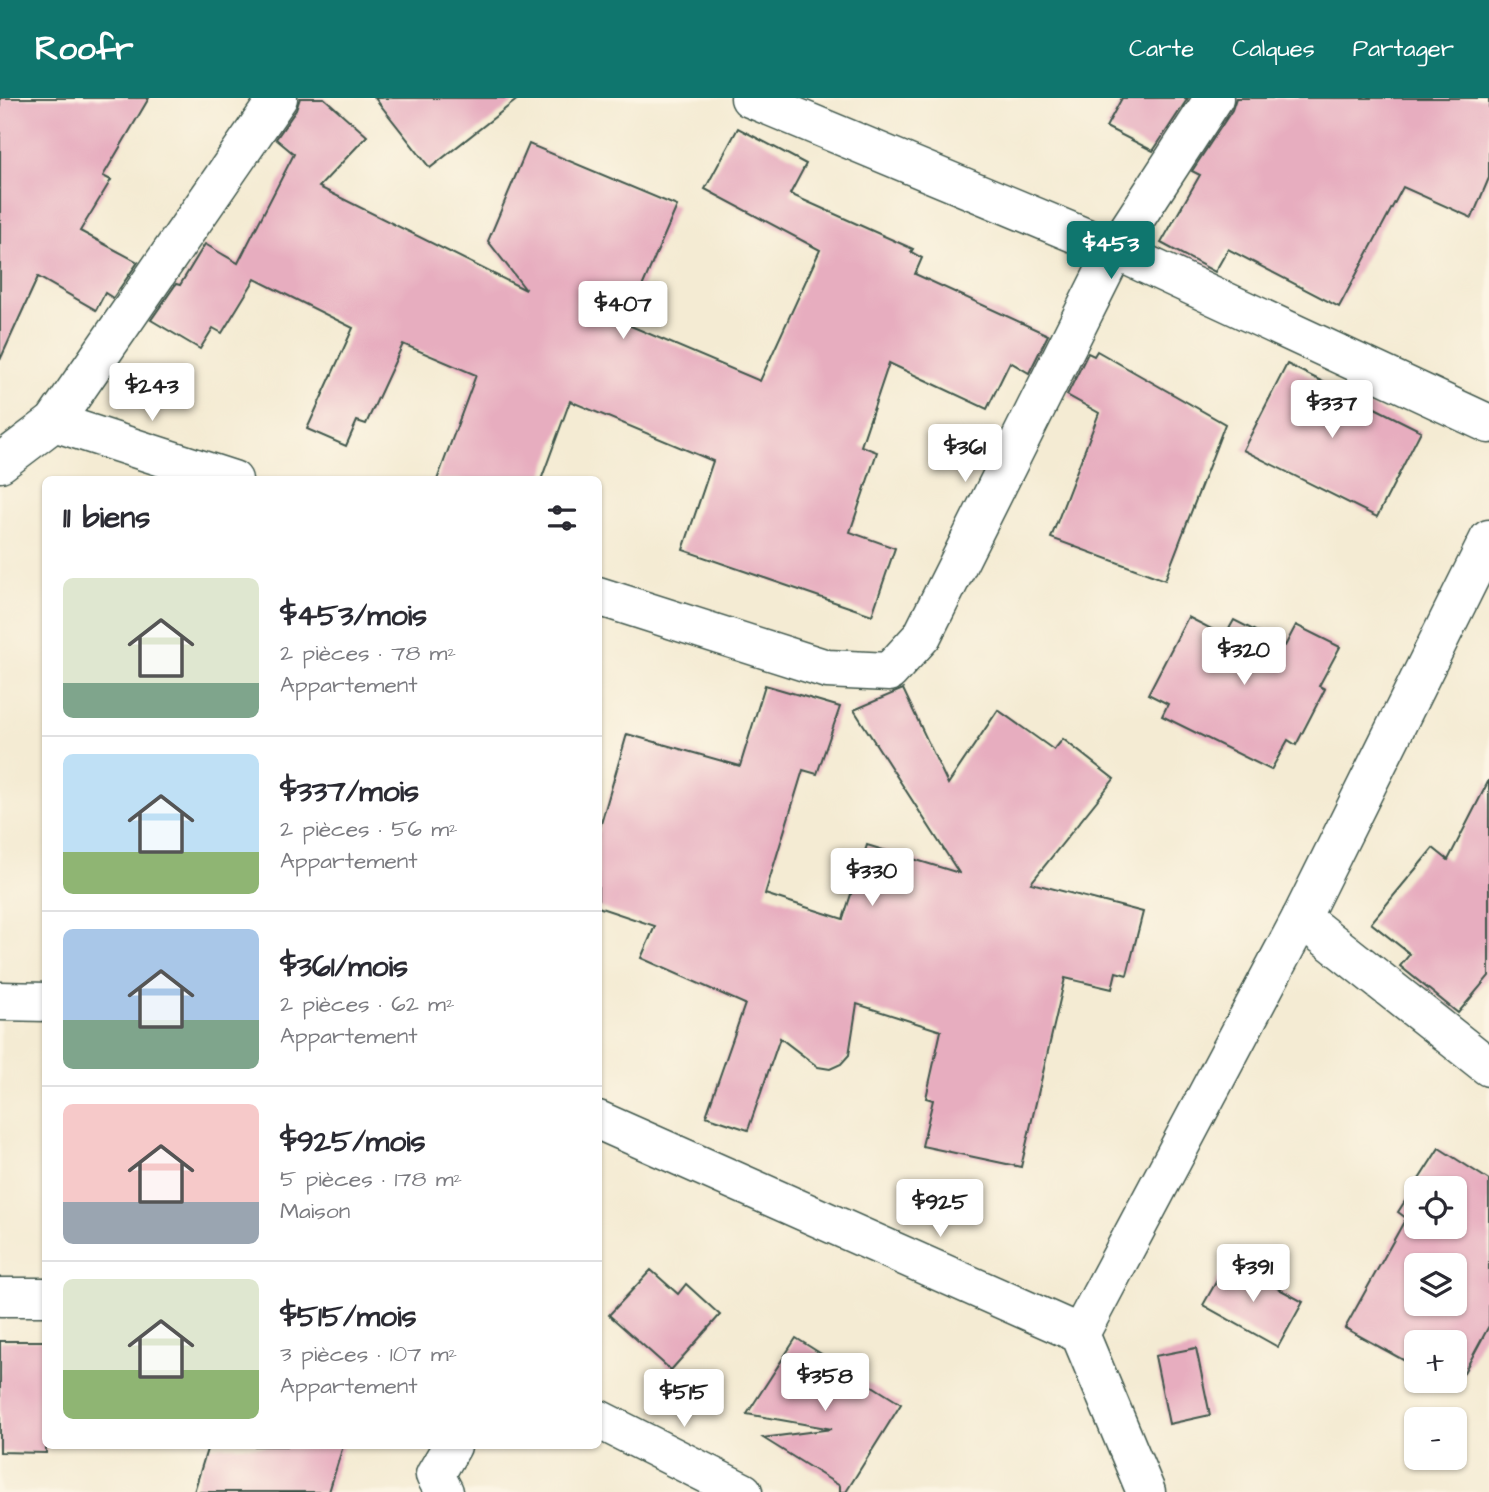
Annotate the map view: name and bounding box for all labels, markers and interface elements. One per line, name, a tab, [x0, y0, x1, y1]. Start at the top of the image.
text: Roofr	[35, 26, 133, 72]
text: Carte	[1129, 32, 1194, 66]
text: Calques	[1232, 32, 1315, 66]
text: Partager	[1353, 32, 1454, 66]
pin: $453	[1070, 222, 1152, 281]
text: $453	[1083, 228, 1139, 260]
pin: $407	[582, 282, 664, 341]
text: $407	[594, 288, 652, 320]
pin: $243	[111, 364, 193, 423]
text: $243	[125, 370, 179, 402]
pin: $337	[1291, 380, 1373, 440]
text: $337	[1307, 387, 1357, 419]
pin: $361	[924, 424, 1006, 484]
text: $361	[944, 431, 986, 463]
text: 11 biens	[63, 497, 150, 539]
icon: filters	[543, 499, 581, 537]
text: $453/mois	[280, 595, 427, 637]
icon: home	[119, 606, 203, 690]
pin: $320	[1203, 628, 1285, 687]
text: $320	[1218, 634, 1270, 666]
text: 2 pièces · 78 m²	[280, 637, 456, 669]
text: Appartement	[280, 669, 418, 701]
text: $337/mois	[280, 771, 419, 813]
icon: home	[119, 782, 203, 866]
text: 2 pièces · 56 m²	[280, 813, 458, 845]
text: Appartement	[280, 845, 418, 877]
pin: $330	[831, 848, 913, 908]
text: $330	[847, 855, 897, 887]
text: $361/mois	[280, 946, 408, 988]
icon: home	[119, 957, 203, 1041]
text: 2 pièces · 62 m²	[280, 988, 455, 1020]
text: Appartement	[280, 1020, 418, 1052]
text: $925/mois	[280, 1121, 426, 1163]
icon: home	[119, 1132, 203, 1216]
text: 5 pièces · 178 m²	[280, 1163, 462, 1195]
map controls	[1404, 1176, 1467, 1470]
button: locate	[1404, 1176, 1467, 1239]
pin: $925	[899, 1180, 981, 1239]
text: $925	[912, 1186, 968, 1218]
text: Maison	[280, 1195, 350, 1227]
pin: $391	[1212, 1244, 1294, 1304]
text: $391	[1233, 1251, 1273, 1283]
button: layers	[1404, 1253, 1467, 1316]
text: $515/mois	[280, 1296, 417, 1338]
icon: home	[119, 1307, 203, 1391]
button: +	[1404, 1330, 1467, 1393]
text: 3 pièces · 107 m²	[280, 1338, 457, 1370]
pin: $358	[784, 1354, 866, 1413]
text: $358	[797, 1360, 853, 1392]
text: Appartement	[280, 1370, 418, 1402]
pin: $515	[643, 1370, 725, 1429]
text: $515	[660, 1376, 708, 1408]
button: −	[1404, 1407, 1467, 1470]

